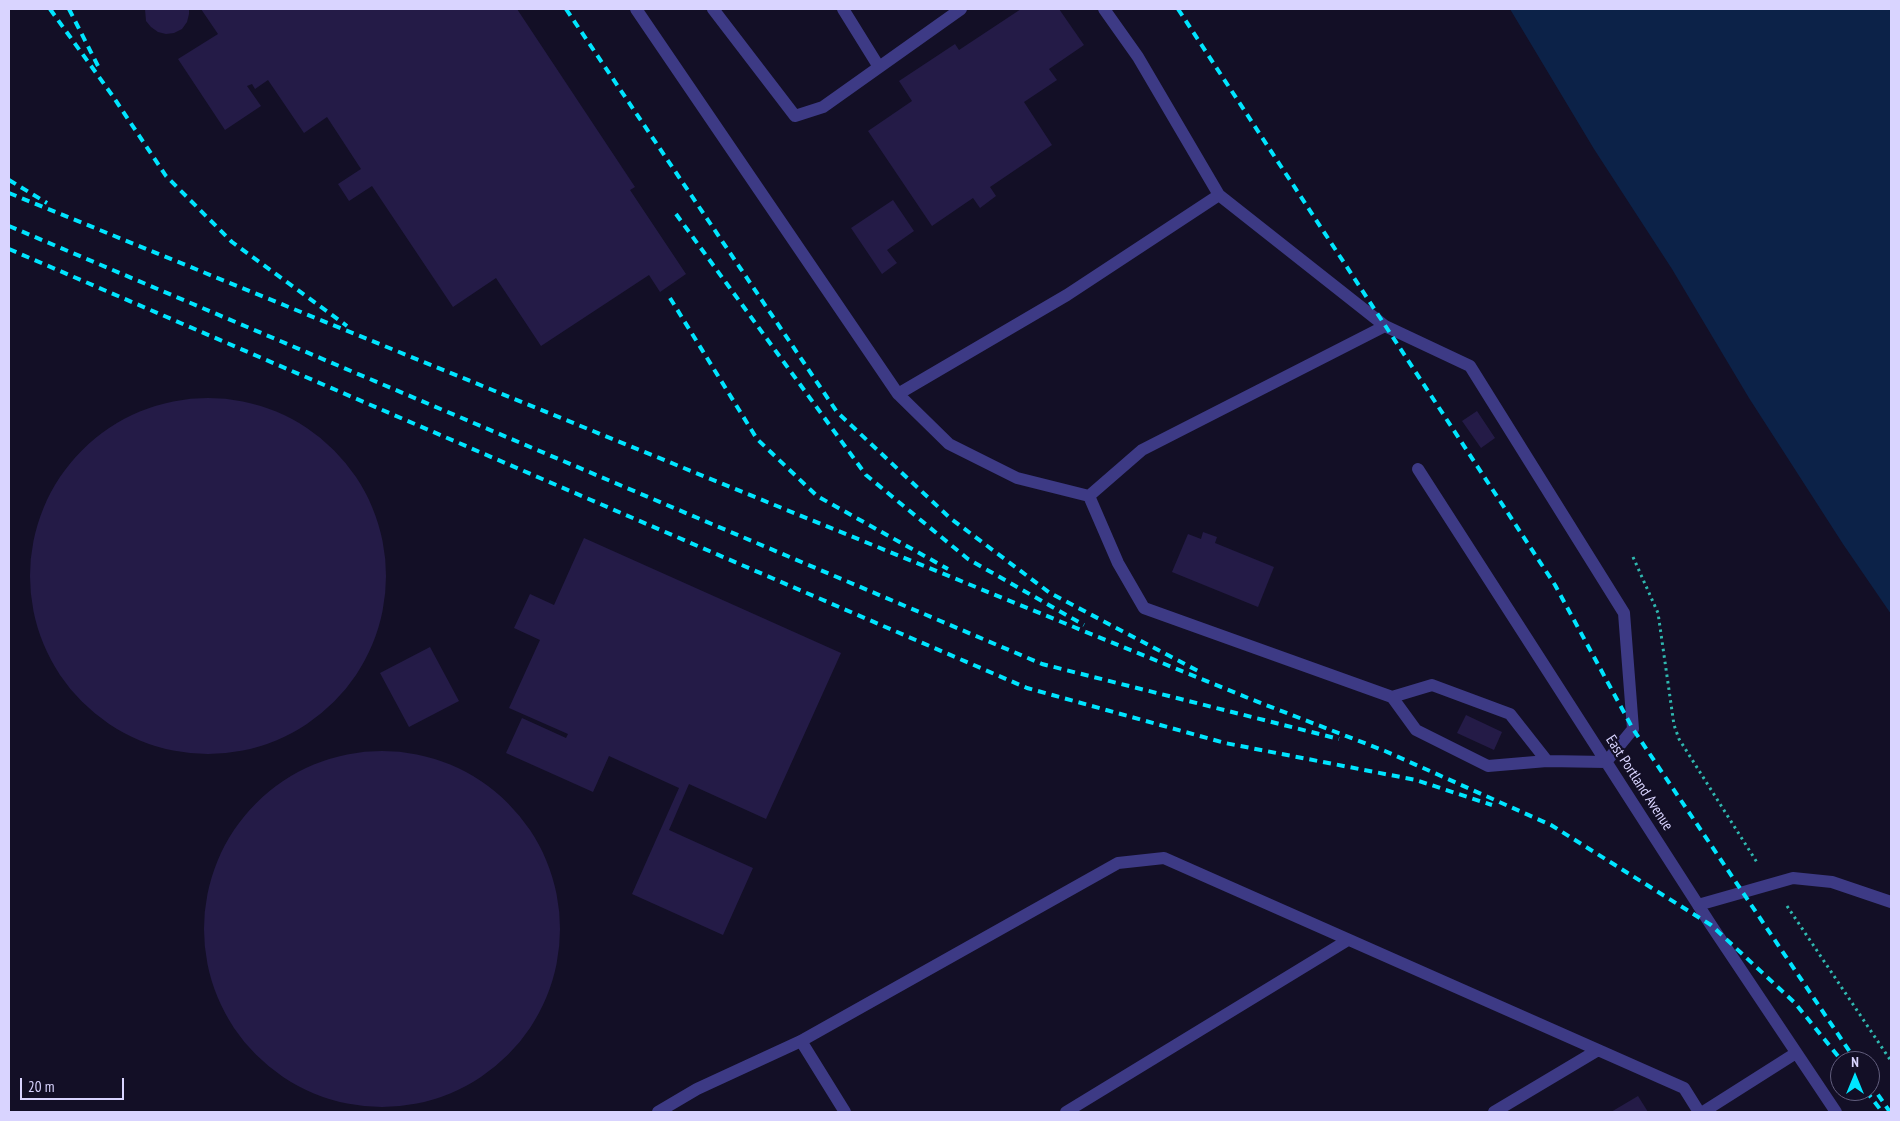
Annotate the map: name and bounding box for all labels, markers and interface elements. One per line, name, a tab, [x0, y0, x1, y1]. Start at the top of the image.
street label: East Portland Avenue	[1602, 732, 1676, 834]
north arrow	[1830, 1051, 1880, 1101]
text: N	[1851, 1053, 1859, 1071]
scale bar	[22, 1068, 126, 1100]
text: 20 m	[28, 1077, 54, 1096]

